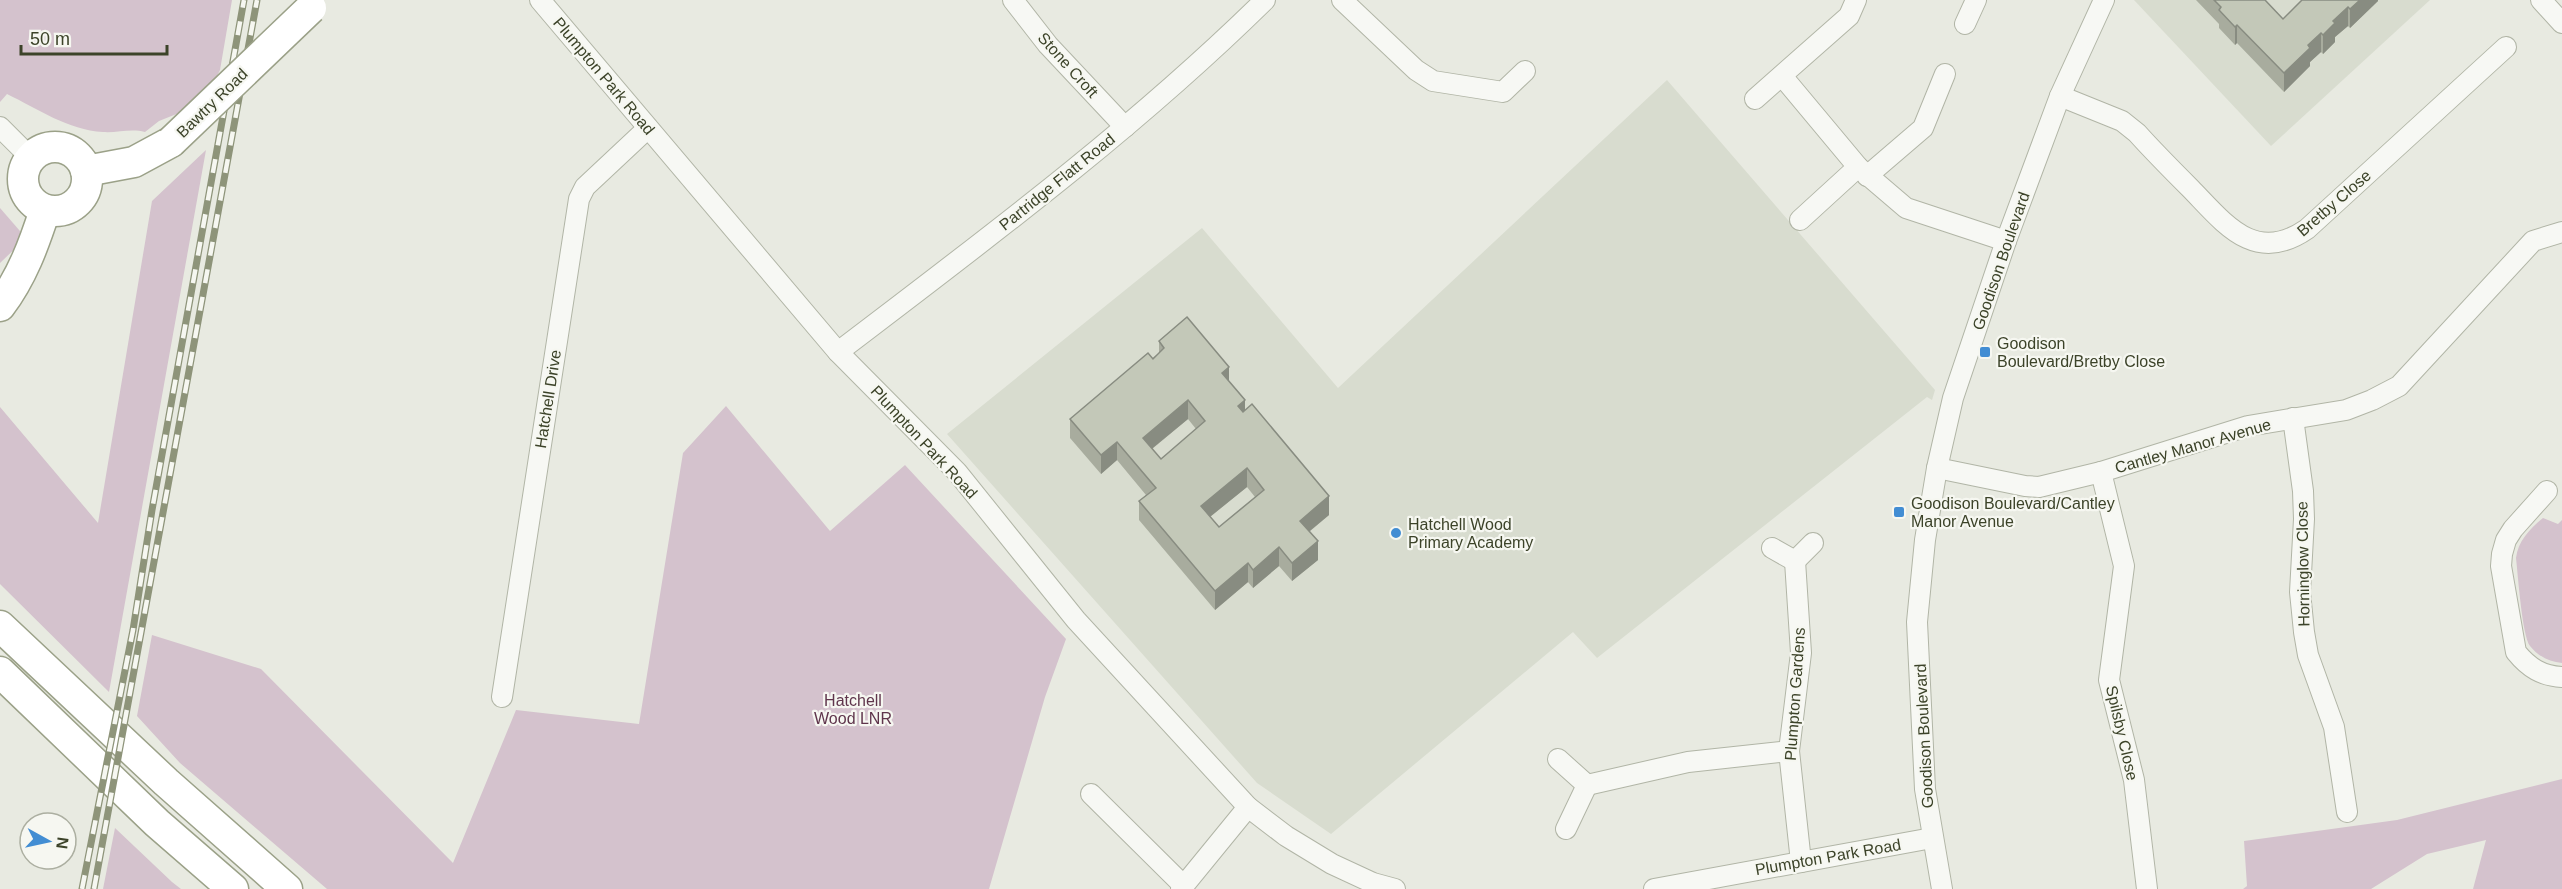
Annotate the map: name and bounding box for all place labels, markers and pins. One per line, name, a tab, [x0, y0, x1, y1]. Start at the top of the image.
place label: Goodison Boulevard/Bretby Close	[1997, 335, 2165, 370]
marker: Goodison Boulevard/Bretby Close	[1978, 345, 1992, 359]
place label: Goodison Boulevard/Cantley Manor Avenue	[1911, 495, 2115, 530]
marker: Goodison Boulevard/Cantley Manor Avenue	[1892, 505, 1906, 519]
place label: Hatchell Wood Primary Academy	[1408, 516, 1533, 551]
marker: Hatchell Wood Primary Academy	[1389, 526, 1403, 540]

